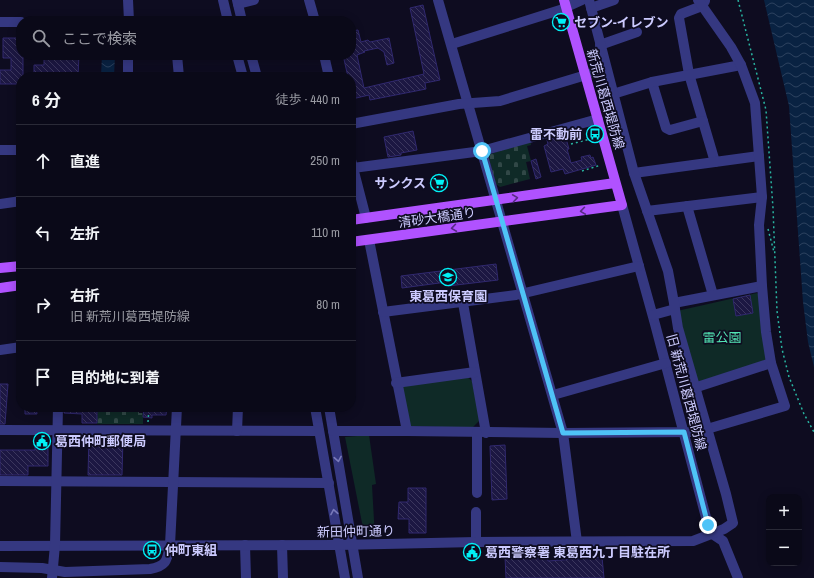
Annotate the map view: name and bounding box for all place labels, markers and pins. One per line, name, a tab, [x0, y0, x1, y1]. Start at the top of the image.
supermarket icon: セブン-イレブン	[551, 12, 571, 32]
place label: セブン-イレブン	[574, 14, 669, 31]
bus stop icon: 雷不動前	[585, 124, 605, 144]
place label: 雷不動前	[530, 126, 582, 143]
supermarket icon: サンクス	[429, 173, 449, 193]
place label: サンクス	[374, 175, 426, 192]
school or university icon: 東葛西保育園	[438, 267, 458, 287]
place label: 東葛西保育園	[409, 288, 487, 305]
public building icon: 葛西仲町郵便局	[32, 431, 52, 451]
place label: 葛西仲町郵便局	[55, 433, 146, 450]
bus stop icon: 仲町東組	[142, 540, 162, 560]
place label: 仲町東組	[165, 542, 217, 559]
public building icon: 葛西警察署 東葛西九丁目駐在所	[462, 542, 482, 562]
place label: 葛西警察署 東葛西九丁目駐在所	[485, 544, 670, 561]

